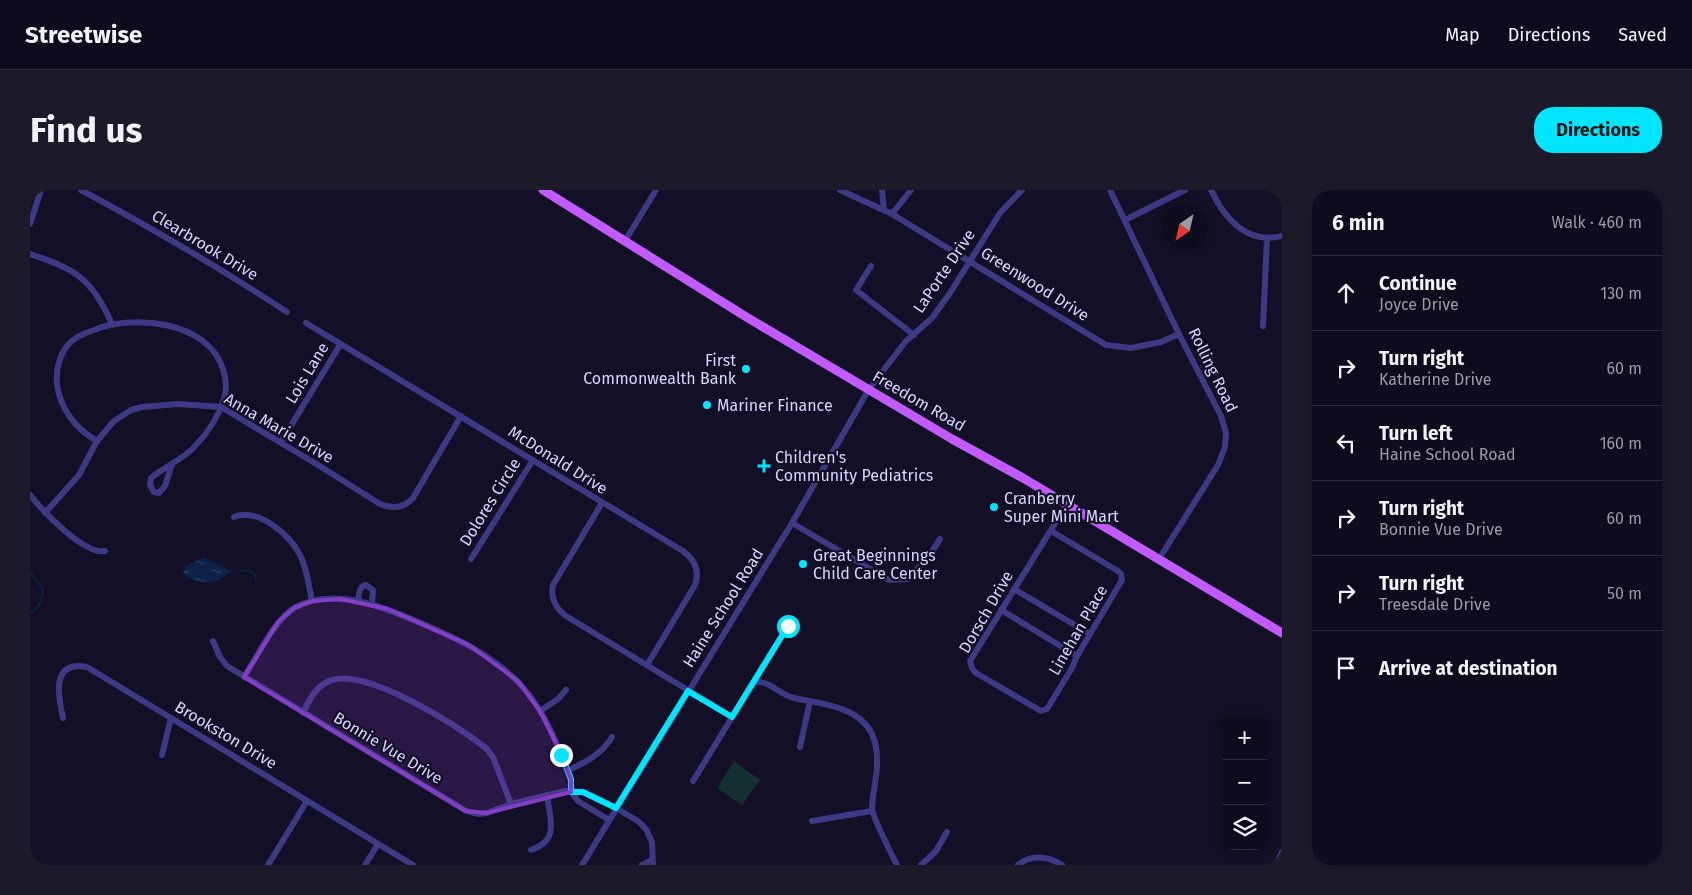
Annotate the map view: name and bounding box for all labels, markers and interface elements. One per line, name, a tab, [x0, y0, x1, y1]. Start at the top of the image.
text: Streetwise	[25, 21, 142, 49]
text: Map	[1445, 24, 1480, 46]
text: Directions	[1508, 24, 1590, 46]
text: Saved	[1618, 24, 1667, 46]
button: Directions	[1534, 107, 1662, 153]
text: Find us	[30, 109, 142, 151]
north arrow	[1162, 205, 1207, 250]
street label: Clearbrook Drive	[148, 206, 262, 284]
text: 6 min	[1332, 210, 1385, 236]
text: Walk · 460 m	[1552, 213, 1642, 232]
street label: LaPorte Drive	[909, 226, 979, 316]
street label: Greenwood Drive	[977, 243, 1093, 325]
text: Continue	[1379, 272, 1457, 295]
icon: ahead	[1332, 279, 1360, 307]
text: 130 m	[1600, 284, 1642, 303]
text: Joyce Drive	[1379, 295, 1459, 314]
street label: Rolling Road	[1184, 325, 1242, 415]
street label: Lois Lane	[281, 339, 333, 407]
text: Turn right	[1379, 347, 1464, 370]
place label: First Commonwealth Bank	[583, 351, 737, 388]
icon: right	[1332, 354, 1360, 382]
text: 60 m	[1607, 359, 1642, 378]
marker: First Commonwealth Bank	[740, 363, 752, 375]
street label: Freedom Road	[869, 367, 969, 435]
text: Katherine Drive	[1379, 370, 1491, 389]
street label: Anna Marie Drive	[221, 389, 337, 467]
place label: Mariner Finance	[717, 396, 833, 415]
marker: Mariner Finance	[701, 399, 713, 411]
street label: McDonald Drive	[505, 422, 611, 498]
text: Turn left	[1379, 422, 1453, 445]
icon: left	[1332, 429, 1360, 457]
text: 160 m	[1600, 434, 1642, 453]
text: Haine School Road	[1379, 445, 1516, 464]
place label: Children's Community Pediatrics	[775, 448, 933, 485]
street label: Dolores Circle	[455, 455, 525, 549]
marker: Children's Community Pediatrics	[757, 459, 771, 473]
place label: Cranberry Super Mini Mart	[1004, 489, 1119, 526]
text: Turn right	[1379, 497, 1464, 520]
marker: Cranberry Super Mini Mart	[988, 501, 1000, 513]
icon: right	[1332, 504, 1360, 532]
text: 60 m	[1607, 509, 1642, 528]
text: Bonnie Vue Drive	[1379, 520, 1503, 539]
street label: Haine School Road	[679, 545, 767, 671]
place label: Great Beginnings Child Care Center	[813, 546, 938, 583]
marker: Great Beginnings Child Care Center	[797, 558, 809, 570]
street label: Dorsch Drive	[955, 567, 1017, 657]
text: Turn right	[1379, 572, 1464, 595]
icon: right	[1332, 579, 1360, 607]
street label: Linehan Place	[1045, 582, 1111, 678]
text: 50 m	[1607, 584, 1642, 603]
text: Treesdale Drive	[1379, 595, 1491, 614]
route start	[777, 615, 800, 638]
icon: arrive	[1332, 654, 1360, 682]
text: Arrive at destination	[1379, 657, 1558, 680]
street label: Brookston Drive	[172, 697, 280, 773]
street label: Bonnie Vue Drive	[330, 708, 446, 788]
map controls	[1222, 715, 1267, 850]
button: +	[1222, 715, 1267, 760]
route end	[550, 744, 573, 767]
button: −	[1222, 760, 1267, 805]
button: layers	[1222, 805, 1267, 850]

